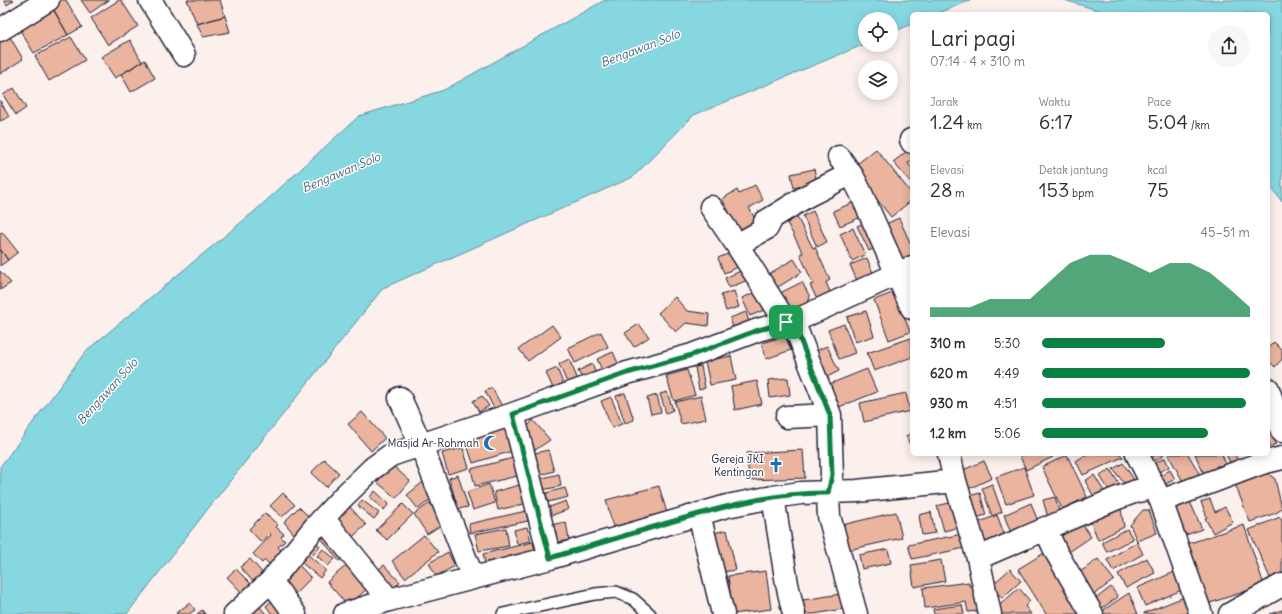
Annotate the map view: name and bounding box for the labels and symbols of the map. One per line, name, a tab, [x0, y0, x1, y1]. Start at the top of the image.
water label: Bengawan Solo	[598, 26, 683, 70]
water label: Bengawan Solo	[300, 148, 384, 195]
pin	[769, 305, 803, 339]
water label: Bengawan Solo	[73, 354, 141, 427]
mosque icon: Masjid Ar-Rohmah	[482, 434, 500, 452]
place label: Masjid Ar-Rohmah	[388, 436, 479, 450]
place label: Gereja JKI Kentingan	[711, 452, 764, 479]
church icon: Gereja JKI Kentingan	[767, 456, 785, 474]

